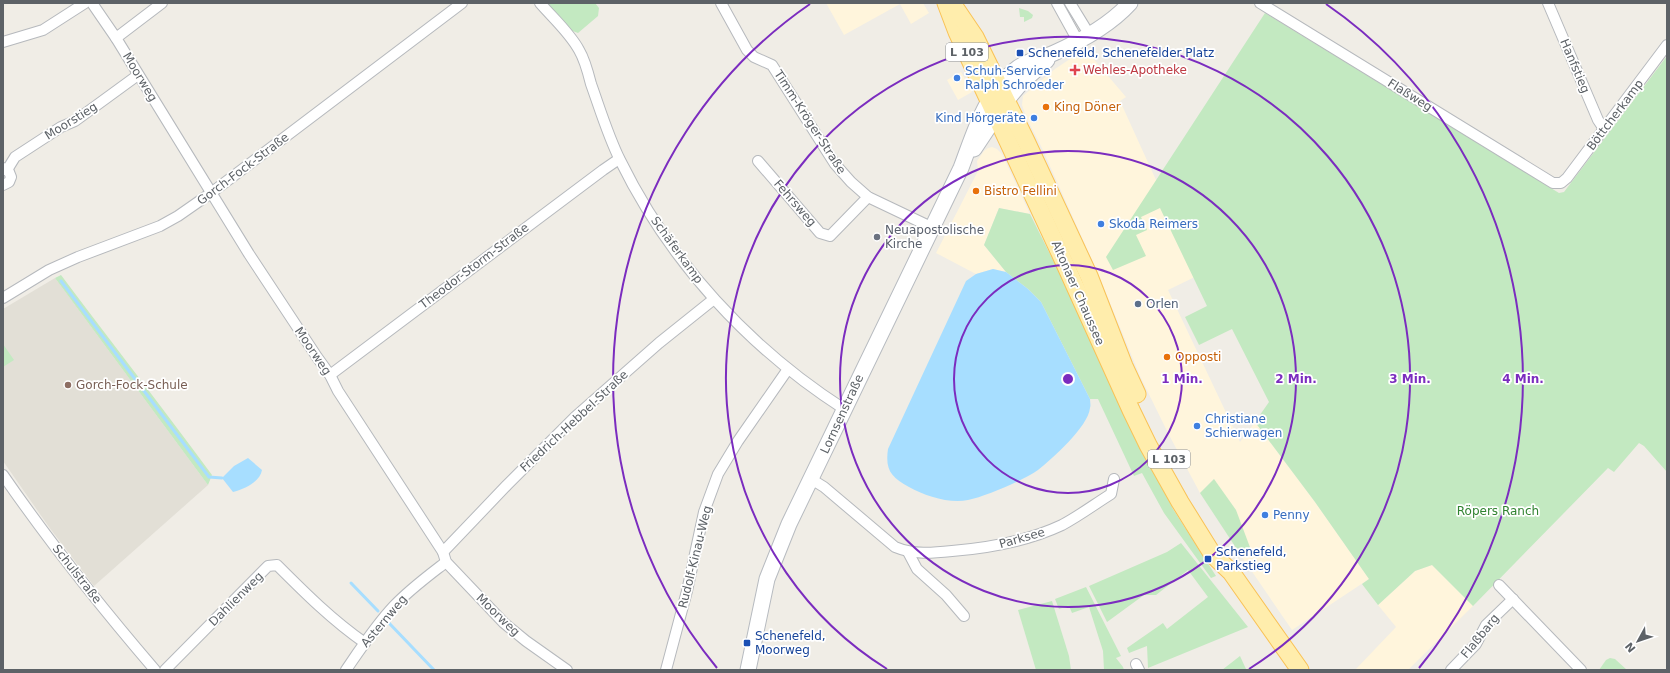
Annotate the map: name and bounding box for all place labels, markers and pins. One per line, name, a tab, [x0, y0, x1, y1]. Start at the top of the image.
place label: Schenefeld, Schenefelder Platz	[1028, 46, 1214, 60]
marker: Schenefeld, Schenefelder Platz	[1015, 48, 1025, 58]
place label: Wehles-Apotheke	[1083, 63, 1187, 77]
place label: Schuh-Service Ralph Schroeder	[965, 64, 1064, 92]
marker: Wehles-Apotheke	[1070, 65, 1080, 75]
marker: Schuh-Service Ralph Schroeder	[952, 73, 962, 83]
place label: King Döner	[1054, 100, 1121, 114]
marker: King Döner	[1041, 102, 1051, 112]
place label: Kind Hörgeräte	[935, 111, 1026, 125]
marker: Kind Hörgeräte	[1029, 113, 1039, 123]
place label: Bistro Fellini	[984, 184, 1057, 198]
marker: Bistro Fellini	[971, 186, 981, 196]
place label: Skoda Reimers	[1109, 217, 1198, 231]
marker: Skoda Reimers	[1096, 219, 1106, 229]
place label: Neuapostolische Kirche	[885, 223, 984, 251]
marker: Neuapostolische Kirche	[872, 232, 882, 242]
place label: Orlen	[1146, 297, 1179, 311]
marker: Orlen	[1133, 299, 1143, 309]
place label: Opposti	[1175, 350, 1221, 364]
marker: Opposti	[1162, 352, 1172, 362]
centre of rings	[1061, 372, 1075, 386]
place label: Gorch-Fock-Schule	[76, 378, 188, 392]
marker: Gorch-Fock-Schule	[63, 380, 73, 390]
place label: Christiane Schierwagen	[1205, 412, 1282, 440]
marker: Christiane Schierwagen	[1192, 421, 1202, 431]
place label: Penny	[1273, 508, 1310, 522]
marker: Penny	[1260, 510, 1270, 520]
place label: Schenefeld, Parkstieg	[1216, 545, 1287, 573]
marker: Schenefeld, Parkstieg	[1203, 554, 1213, 564]
place label: Schenefeld, Moorweg	[755, 629, 826, 657]
marker: Schenefeld, Moorweg	[742, 638, 752, 648]

